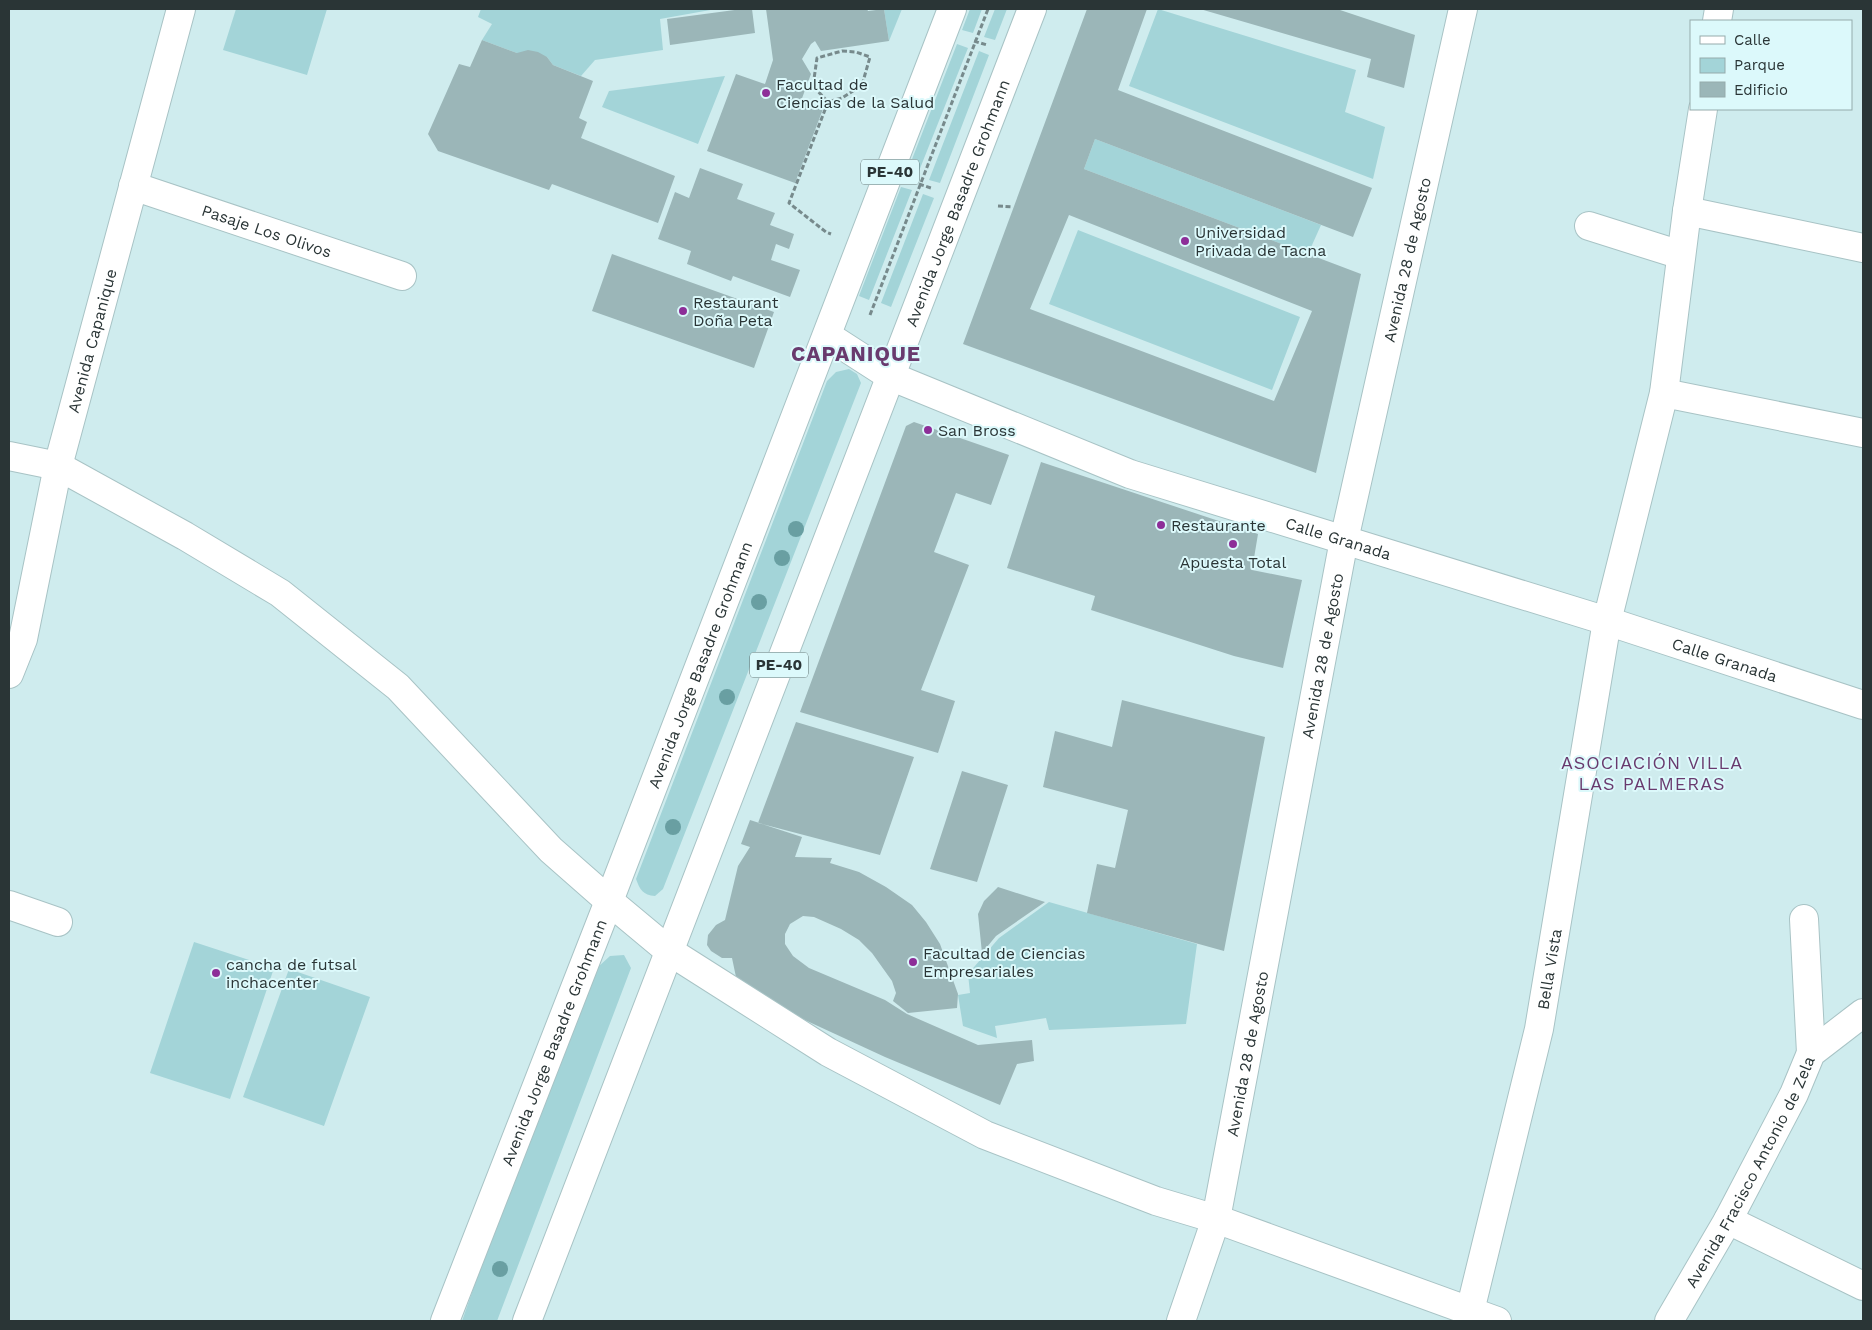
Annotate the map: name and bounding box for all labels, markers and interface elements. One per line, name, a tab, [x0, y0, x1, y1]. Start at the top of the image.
legend	[1690, 20, 1852, 110]
text: Calle	[1734, 31, 1771, 49]
text: Parque	[1734, 56, 1785, 74]
place label: Facultad de Ciencias de la Salud	[776, 75, 934, 112]
street label: Avenida Jorge Basadre Grohmann	[901, 77, 1013, 329]
text: Edificio	[1734, 81, 1788, 99]
marker: Facultad de Ciencias de la Salud	[760, 87, 772, 99]
road number: PE-40	[861, 160, 919, 184]
street label: Avenida 28 de Agosto	[1379, 176, 1434, 344]
street label: Pasaje Los Olivos	[199, 200, 334, 261]
place label: Universidad Privada de Tacna	[1195, 223, 1326, 260]
marker: Universidad Privada de Tacna	[1179, 235, 1191, 247]
street label: Avenida Capanique	[63, 267, 120, 415]
place label: Restaurant Doña Peta	[693, 293, 779, 330]
marker: Restaurant Doña Peta	[677, 305, 689, 317]
district label: CAPANIQUE	[791, 341, 921, 366]
place label: San Bross	[938, 421, 1016, 440]
marker: San Bross	[922, 424, 934, 436]
street label: Calle Granada	[1283, 513, 1393, 563]
place label: Restaurante	[1171, 516, 1266, 535]
marker: Restaurante	[1155, 519, 1167, 531]
marker: Apuesta Total	[1227, 538, 1239, 550]
street label: Avenida Jorge Basadre Grohmann	[644, 539, 756, 791]
place label: Apuesta Total	[1180, 553, 1286, 572]
street label: Avenida 28 de Agosto	[1297, 571, 1347, 740]
street label: Calle Granada	[1670, 633, 1780, 686]
road number: PE-40	[750, 652, 808, 678]
district label: ASOCIACIÓN VILLA LAS PALMERAS	[1561, 752, 1743, 794]
street label: Avenida Jorge Basadre Grohmann	[497, 916, 610, 1168]
street label: Bella Vista	[1533, 927, 1565, 1011]
place label: Facultad de Ciencias Empresariales	[923, 944, 1085, 981]
place label: cancha de futsal inchacenter	[226, 955, 357, 992]
marker: Facultad de Ciencias Empresariales	[907, 956, 919, 968]
marker: cancha de futsal inchacenter	[210, 967, 222, 979]
street label: Avenida 28 de Agosto	[1222, 969, 1272, 1138]
street label: Avenida Fracisco Antonio de Zela	[1681, 1053, 1818, 1291]

